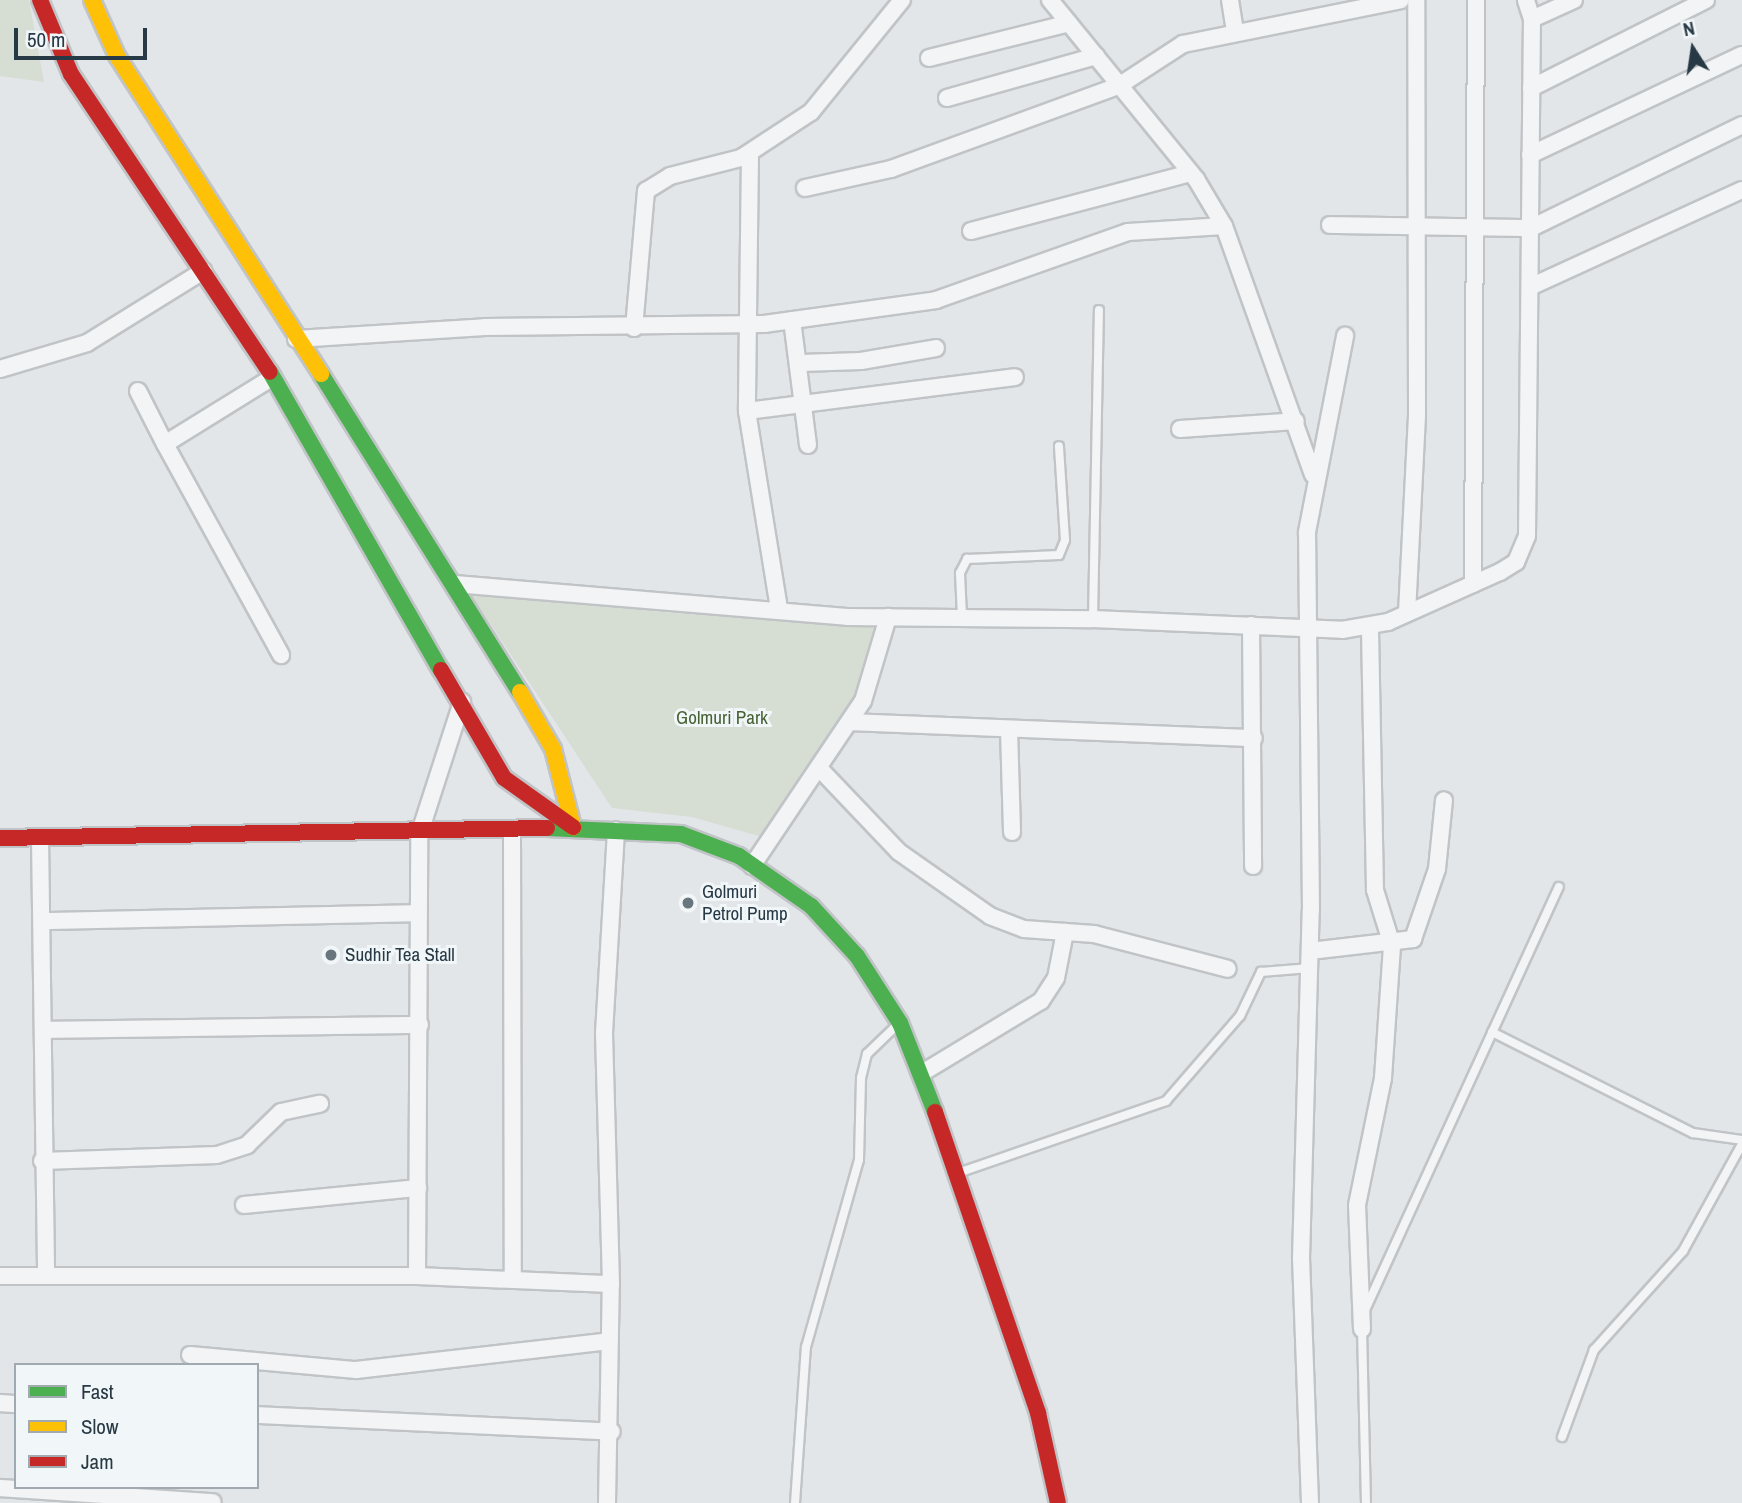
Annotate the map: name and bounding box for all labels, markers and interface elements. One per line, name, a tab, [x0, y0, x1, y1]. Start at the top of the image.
scale bar	[18, 14, 150, 58]
north arrow	[1658, 14, 1728, 84]
text: N	[1680, 15, 1697, 42]
text: 50 m	[27, 25, 65, 54]
park label: Golmuri Park	[676, 707, 768, 729]
place label: Golmuri Petrol Pump	[702, 881, 788, 925]
marker: Golmuri Petrol Pump	[680, 895, 696, 911]
place label: Sudhir Tea Stall	[345, 944, 455, 966]
marker: Sudhir Tea Stall	[323, 947, 339, 963]
legend	[14, 1363, 259, 1489]
text: Fast	[81, 1377, 114, 1406]
text: Slow	[81, 1412, 118, 1441]
text: Jam	[81, 1447, 114, 1476]

